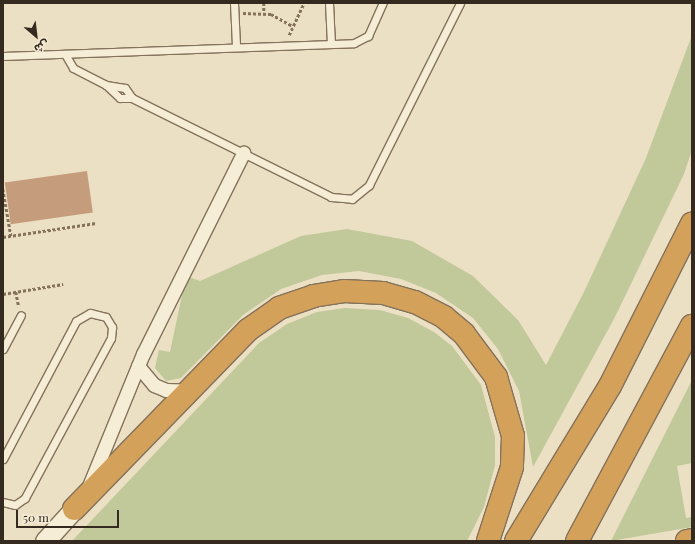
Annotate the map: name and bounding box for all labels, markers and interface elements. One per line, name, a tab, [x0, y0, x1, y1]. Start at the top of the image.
north arrow	[16, 16, 56, 56]
text: ش	[32, 37, 52, 57]
scale bar	[18, 502, 121, 528]
text: 50 m	[23, 509, 49, 525]

